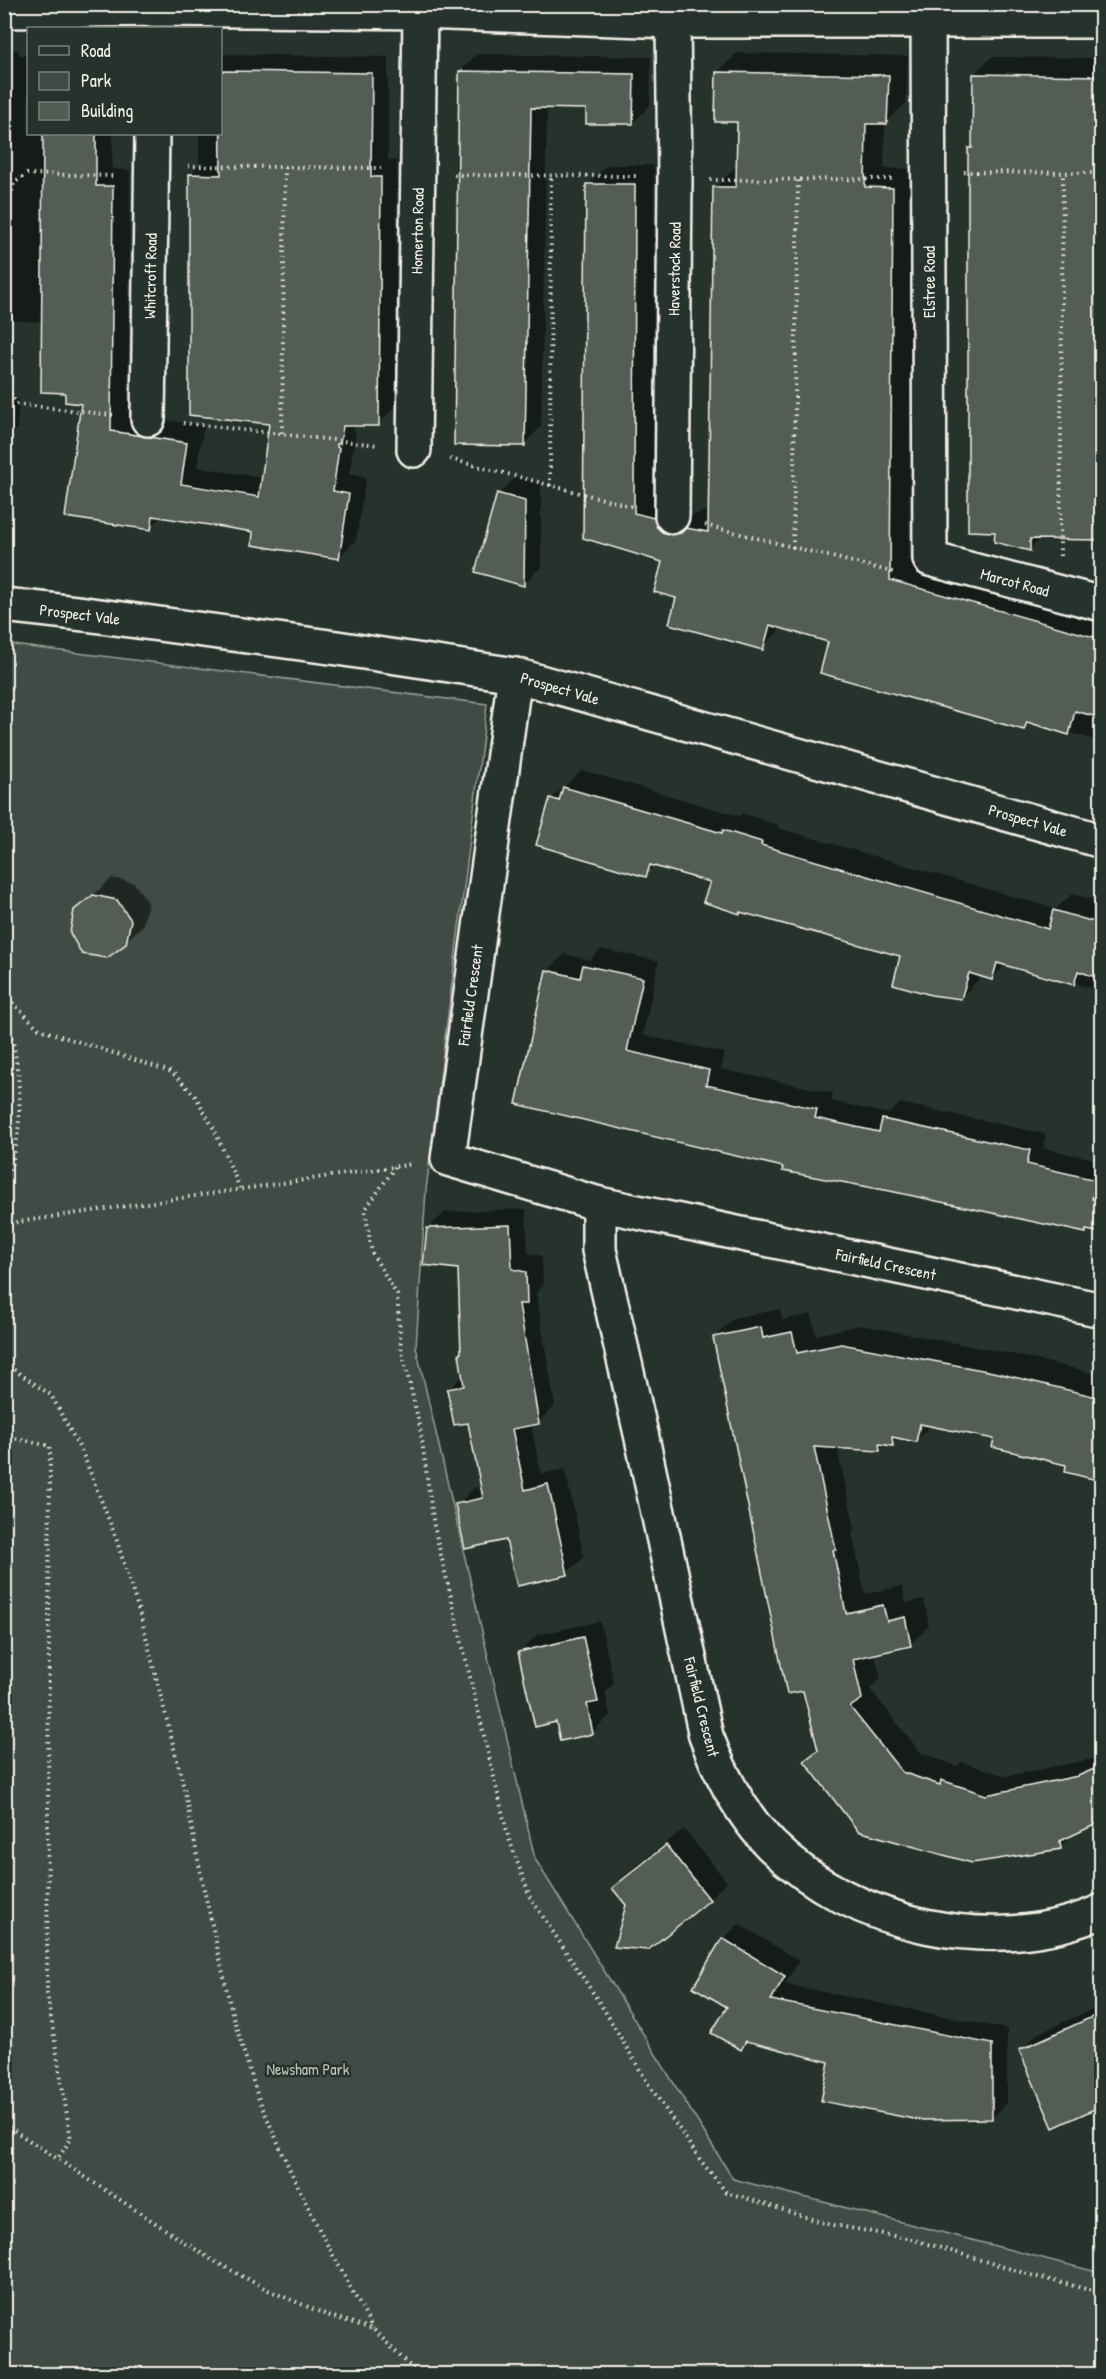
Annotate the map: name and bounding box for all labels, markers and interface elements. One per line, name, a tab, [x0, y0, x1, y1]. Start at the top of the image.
legend	[27, 27, 222, 135]
text: Road	[81, 38, 111, 63]
text: Park	[81, 68, 112, 93]
text: Building	[81, 98, 133, 123]
street label: Homerton Road	[405, 188, 429, 274]
street label: Haverstock Road	[662, 222, 686, 316]
street label: Whitcroft Road	[138, 233, 162, 319]
street label: Elstree Road	[918, 246, 940, 318]
street label: Marcot Road	[978, 562, 1052, 602]
street label: Prospect Vale	[38, 598, 122, 630]
street label: Prospect Vale	[518, 666, 603, 710]
street label: Prospect Vale	[986, 798, 1071, 842]
street label: Fairfield Crescent	[452, 943, 488, 1048]
street label: Fairfield Crescent	[833, 1242, 939, 1285]
street label: Fairfield Crescent	[679, 1654, 725, 1759]
park label: Newsham Park	[267, 2058, 350, 2080]

